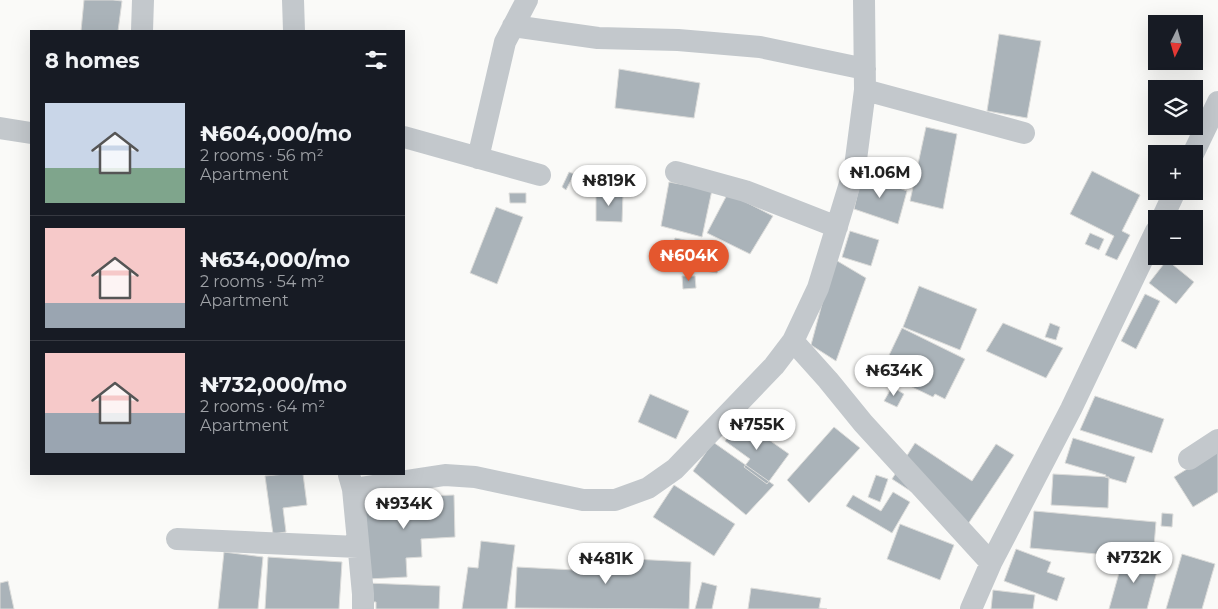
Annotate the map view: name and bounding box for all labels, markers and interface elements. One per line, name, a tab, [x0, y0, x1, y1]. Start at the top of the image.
north arrow	[1148, 15, 1202, 70]
map controls	[1148, 15, 1203, 265]
icon: filters	[362, 46, 390, 74]
text: 8 homes	[45, 48, 140, 73]
button: layers	[1148, 80, 1203, 135]
text: ₦604,000/mo	[200, 121, 352, 146]
icon: home	[85, 123, 145, 183]
button: +	[1148, 145, 1203, 200]
text: 2 rooms · 56 m²	[200, 146, 324, 165]
pin: ₦1.06M	[839, 156, 921, 199]
text: ₦1.06M	[849, 163, 911, 182]
pin: ₦819K	[574, 164, 644, 207]
text: Apartment	[200, 165, 289, 184]
text: ₦819K	[582, 171, 636, 190]
button: −	[1148, 210, 1203, 265]
pin: ₦604K	[654, 240, 724, 282]
text: ₦604K	[660, 246, 718, 265]
text: ₦634,000/mo	[200, 247, 350, 272]
icon: home	[85, 248, 145, 308]
text: 2 rooms · 54 m²	[200, 272, 324, 291]
text: Apartment	[200, 291, 289, 310]
pin: ₦634K	[859, 354, 929, 397]
text: ₦634K	[866, 361, 922, 380]
text: ₦732,000/mo	[200, 372, 347, 397]
icon: home	[85, 373, 145, 433]
text: 2 rooms · 64 m²	[200, 397, 325, 416]
pin: ₦755K	[722, 408, 792, 451]
text: ₦755K	[730, 415, 784, 434]
text: Apartment	[200, 416, 289, 435]
pin: ₦934K	[369, 488, 439, 530]
text: ₦934K	[376, 494, 432, 513]
pin: ₦481K	[571, 542, 641, 585]
pin: ₦732K	[1099, 542, 1169, 584]
text: ₦732K	[1107, 548, 1161, 567]
text: ₦481K	[579, 549, 633, 568]

